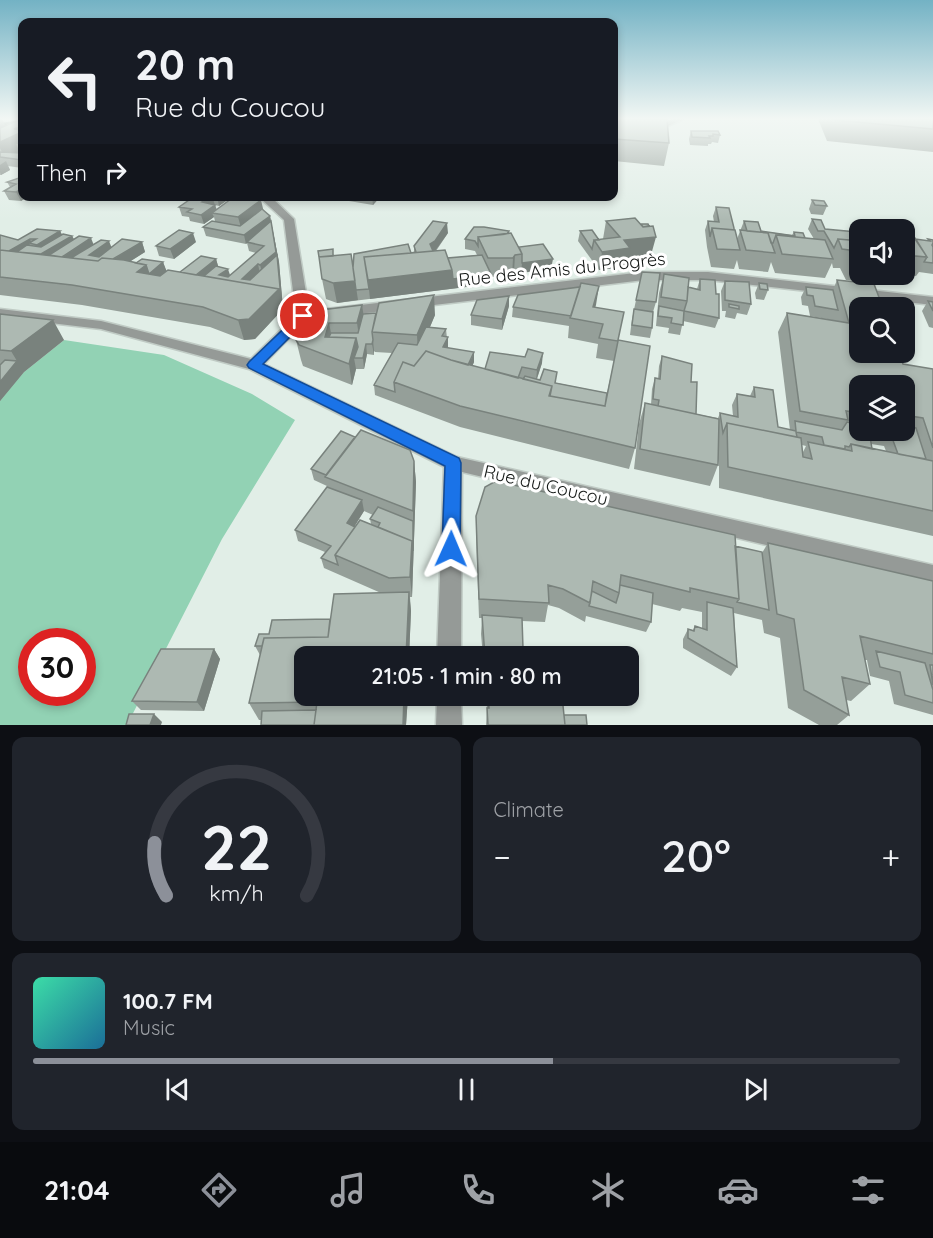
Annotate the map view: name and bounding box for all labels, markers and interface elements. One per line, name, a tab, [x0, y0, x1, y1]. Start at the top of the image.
text: 20 m	[135, 38, 235, 91]
icon: left	[36, 42, 114, 120]
text: Rue du Coucou	[135, 90, 325, 124]
icon: right	[99, 156, 132, 189]
text: Then	[36, 159, 87, 187]
map controls	[849, 219, 915, 441]
button: sound	[849, 219, 915, 285]
street label: Rue des Amis du Progrès	[457, 247, 667, 291]
pin	[277, 290, 328, 341]
button: search	[849, 297, 915, 363]
icon: arrive	[286, 299, 319, 332]
button: layers	[849, 375, 915, 441]
street label: Rue du Coucou	[482, 460, 610, 510]
position arrow	[419, 517, 483, 581]
speed limit sign: 30	[18, 628, 96, 706]
text: 21:05 · 1 min · 80 m	[371, 662, 562, 690]
text: Climate	[494, 797, 564, 822]
text: 22	[201, 808, 272, 886]
text: 20°	[661, 827, 731, 883]
text: −	[494, 836, 511, 877]
text: +	[881, 836, 900, 877]
text: km/h	[209, 880, 263, 906]
text: 100.7 FM	[123, 987, 213, 1015]
text: Music	[123, 1015, 175, 1040]
icon: previous	[161, 1073, 194, 1106]
icon: pause	[450, 1073, 483, 1106]
icon: next	[739, 1073, 772, 1106]
icon: directions	[198, 1169, 240, 1211]
icon: music	[327, 1169, 369, 1211]
icon: phone	[457, 1169, 499, 1211]
icon: climate	[587, 1169, 629, 1211]
icon: car	[717, 1169, 759, 1211]
icon: filters	[847, 1169, 889, 1211]
text: 21:04	[44, 1173, 110, 1207]

